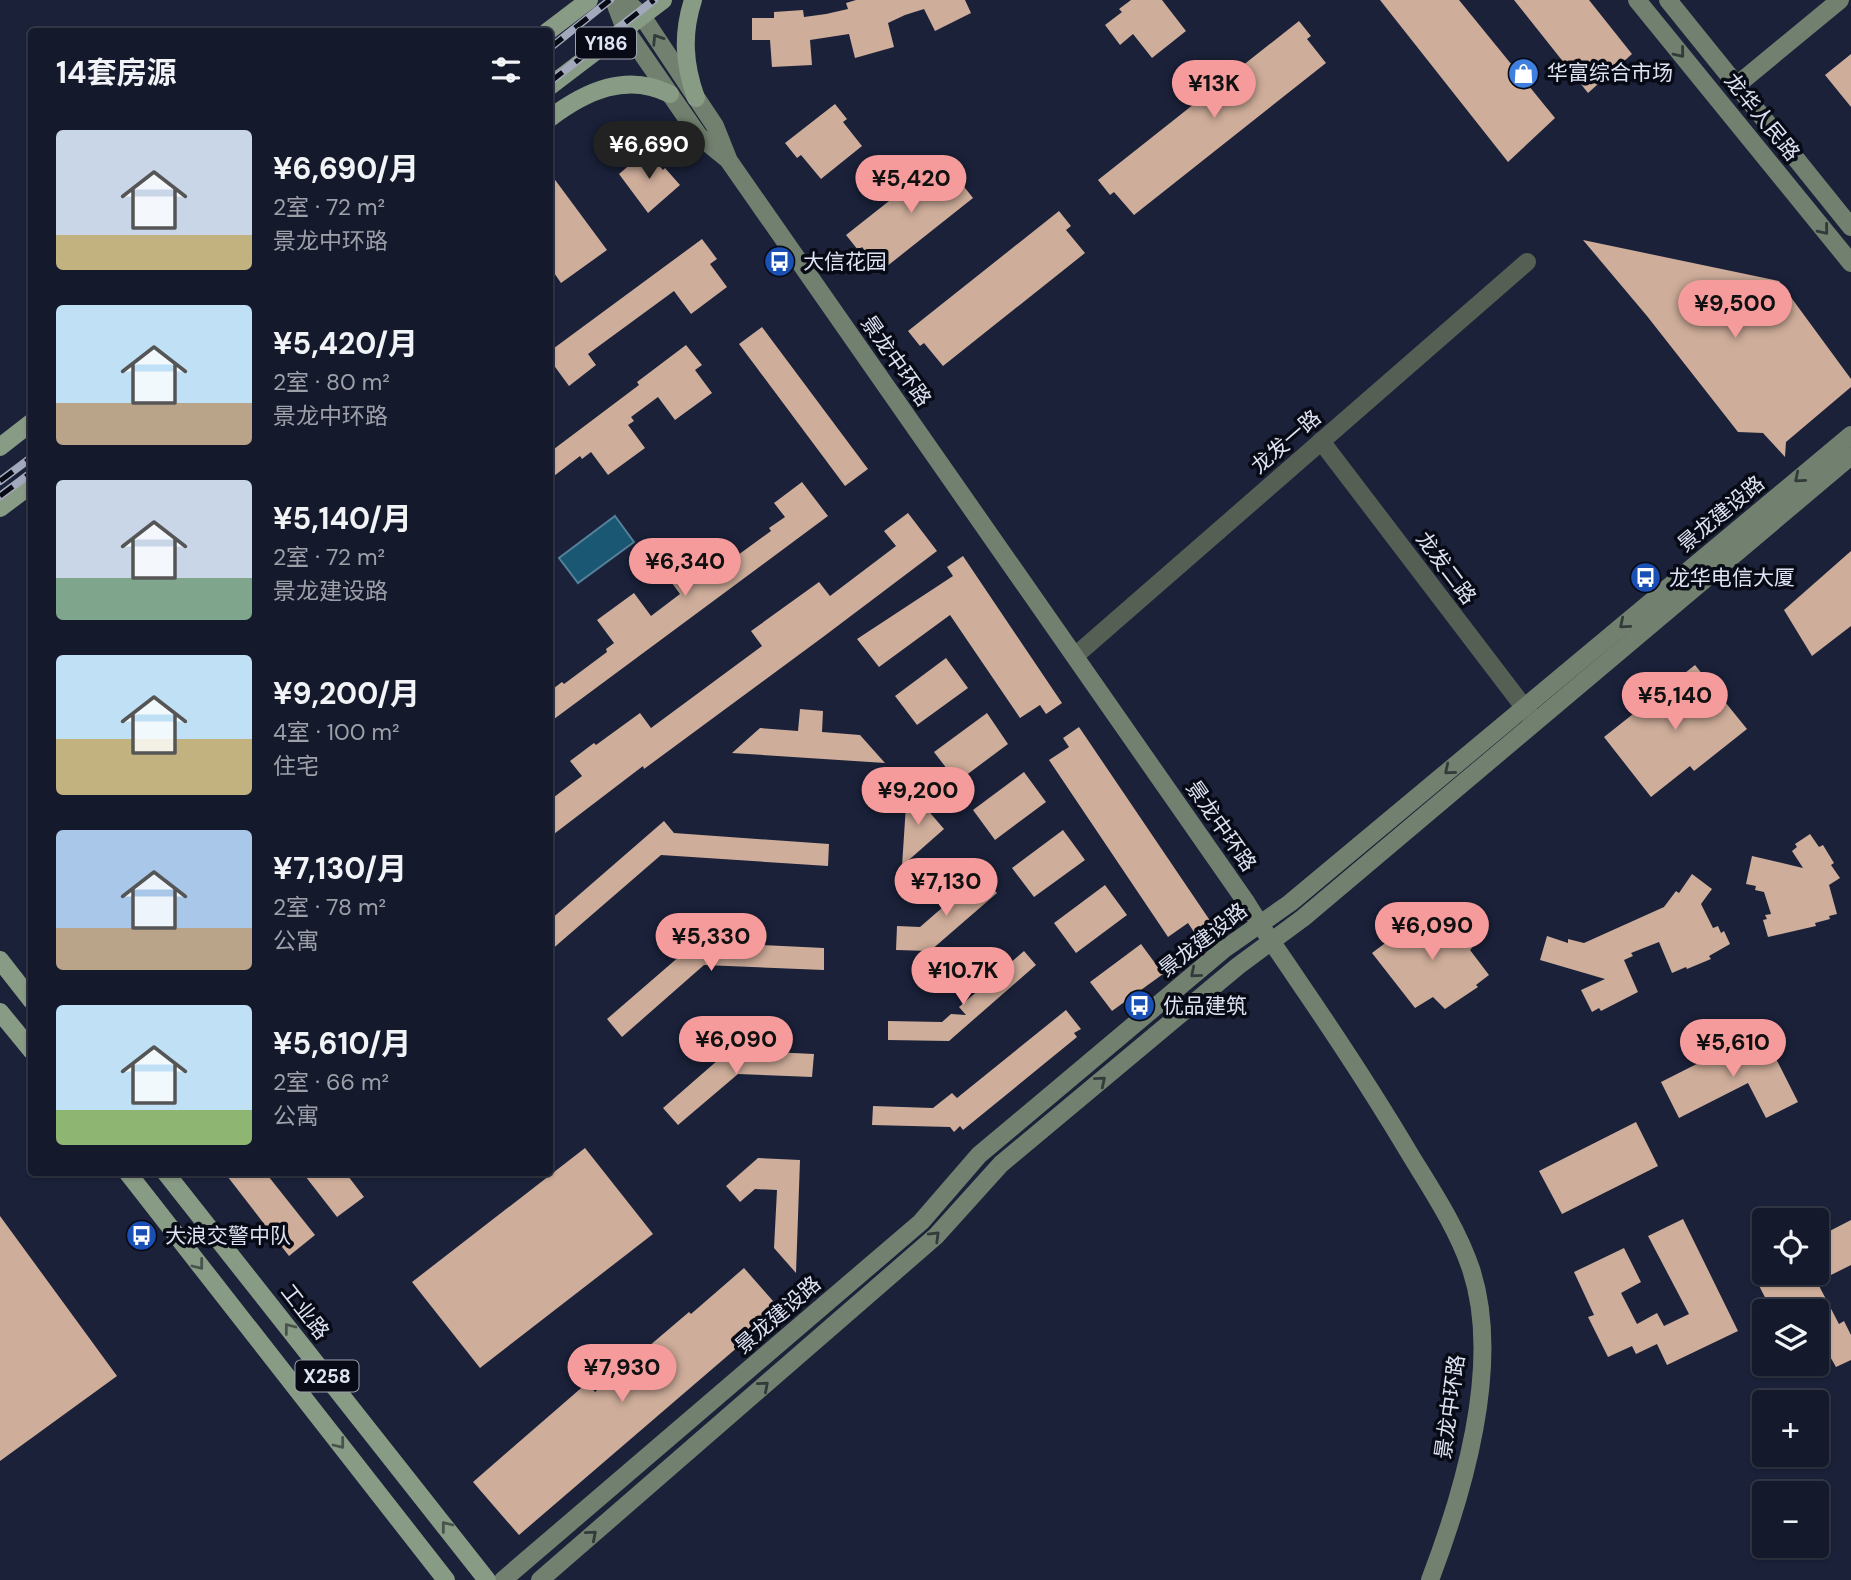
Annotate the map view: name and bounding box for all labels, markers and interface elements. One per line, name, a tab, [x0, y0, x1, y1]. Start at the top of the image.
road number: Y186	[576, 28, 636, 58]
one-way arrow	[653, 34, 665, 47]
one-way arrow	[1672, 44, 1684, 57]
icon: filters	[487, 51, 525, 89]
text: 14套房源	[56, 53, 176, 92]
shop icon: 华富综合市场	[1507, 56, 1541, 90]
place label: 华富综合市场	[1547, 59, 1673, 87]
pin: ¥13K	[1173, 60, 1255, 120]
street label: 龙华人民路	[1718, 67, 1806, 167]
text: ¥13K	[1188, 68, 1240, 98]
pin: ¥6,690	[592, 122, 706, 181]
text: ¥6,690	[609, 129, 689, 159]
text: ¥6,690/月	[273, 149, 419, 188]
pin: ¥5,420	[854, 156, 968, 215]
icon: home	[112, 158, 196, 242]
text: ¥5,420	[871, 163, 951, 193]
text: 2室 · 72 m²	[273, 192, 385, 222]
one-way arrow	[1815, 222, 1828, 234]
text: 景龙中环路	[273, 226, 388, 256]
bus stop icon: 大信花园	[763, 245, 797, 279]
place label: 大信花园	[803, 248, 887, 276]
pin: ¥9,500	[1678, 280, 1792, 340]
text: ¥9,500	[1694, 288, 1776, 318]
street label: 景龙中环路	[854, 310, 938, 412]
text: ¥5,420/月	[273, 324, 418, 363]
icon: home	[112, 333, 196, 417]
text: 2室 · 80 m²	[273, 367, 390, 397]
text: 景龙中环路	[273, 401, 388, 431]
street label: 龙发一路	[1245, 404, 1327, 480]
street label: 景龙建设路	[1672, 470, 1770, 558]
one-way arrow	[1794, 470, 1806, 483]
text: ¥5,140/月	[273, 499, 412, 538]
icon: home	[112, 508, 196, 592]
street label: 龙发二路	[1410, 526, 1482, 610]
pin: ¥6,340	[628, 538, 742, 598]
text: 2室 · 72 m²	[273, 542, 385, 572]
text: ¥6,340	[645, 546, 725, 576]
bus stop icon: 龙华电信大厦	[1629, 561, 1663, 595]
place label: 龙华电信大厦	[1669, 564, 1795, 592]
text: 景龙建设路	[273, 576, 388, 606]
one-way arrow	[1619, 616, 1632, 628]
pin: ¥5,140	[1618, 672, 1732, 732]
text: ¥9,200/月	[273, 674, 420, 713]
text: ¥5,140	[1638, 680, 1712, 710]
icon: home	[112, 683, 196, 767]
text: 4室 · 100 m²	[273, 717, 400, 747]
text: 住宅	[273, 751, 319, 781]
one-way arrow	[1445, 762, 1458, 774]
pin: ¥9,200	[861, 768, 975, 827]
text: ¥9,200	[878, 775, 958, 805]
street label: 景龙中环路	[1179, 775, 1263, 877]
text: ¥7,130/月	[273, 849, 407, 888]
icon: home	[112, 858, 196, 942]
pin: ¥7,130	[889, 858, 1003, 918]
text: ¥7,130	[911, 866, 981, 896]
text: 2室 · 78 m²	[273, 892, 386, 922]
street label: 景龙建设路	[1153, 897, 1253, 983]
pin: ¥6,090	[1375, 902, 1489, 962]
text: ¥6,090	[1391, 910, 1473, 940]
pin: ¥5,330	[654, 914, 768, 973]
text: ¥5,330	[672, 921, 750, 951]
text: 公寓	[273, 926, 319, 956]
pin: ¥10.7K	[906, 948, 1020, 1007]
text: ¥10.7K	[927, 955, 999, 985]
one-way arrow	[1191, 965, 1204, 977]
bus stop icon: 优品建筑	[1123, 989, 1157, 1023]
place label: 优品建筑	[1163, 992, 1247, 1020]
pin: ¥6,090	[679, 1016, 793, 1076]
pin: ¥5,610	[1676, 1020, 1790, 1079]
text: ¥5,610/月	[273, 1024, 411, 1063]
text: ¥6,090	[695, 1024, 777, 1054]
text: ¥5,610	[1696, 1027, 1770, 1057]
icon: home	[112, 1033, 196, 1117]
text: 2室 · 66 m²	[273, 1067, 389, 1097]
one-way arrow	[1092, 1077, 1105, 1089]
text: 公寓	[273, 1101, 319, 1131]
map controls	[1752, 1208, 1829, 1558]
button: locate	[1752, 1208, 1829, 1285]
bus stop icon: 大浪交警中队	[125, 1219, 159, 1253]
place label: 大浪交警中队	[165, 1222, 291, 1250]
one-way arrow	[927, 1232, 940, 1245]
one-way arrow	[191, 1257, 204, 1269]
street label: 景龙建设路	[729, 1270, 827, 1360]
street label: 工业路	[275, 1279, 335, 1345]
button: layers	[1752, 1299, 1829, 1376]
one-way arrow	[285, 1324, 297, 1337]
pin: ¥7,930	[565, 1344, 679, 1404]
text: ¥7,930	[584, 1352, 660, 1382]
street label: 景龙中环路	[1429, 1353, 1471, 1461]
road number: X258	[296, 1360, 358, 1392]
one-way arrow	[756, 1382, 769, 1394]
button: +	[1752, 1390, 1829, 1467]
one-way arrow	[331, 1436, 344, 1448]
button: −	[1752, 1481, 1829, 1558]
one-way arrow	[441, 1521, 454, 1533]
one-way arrow	[584, 1531, 597, 1543]

